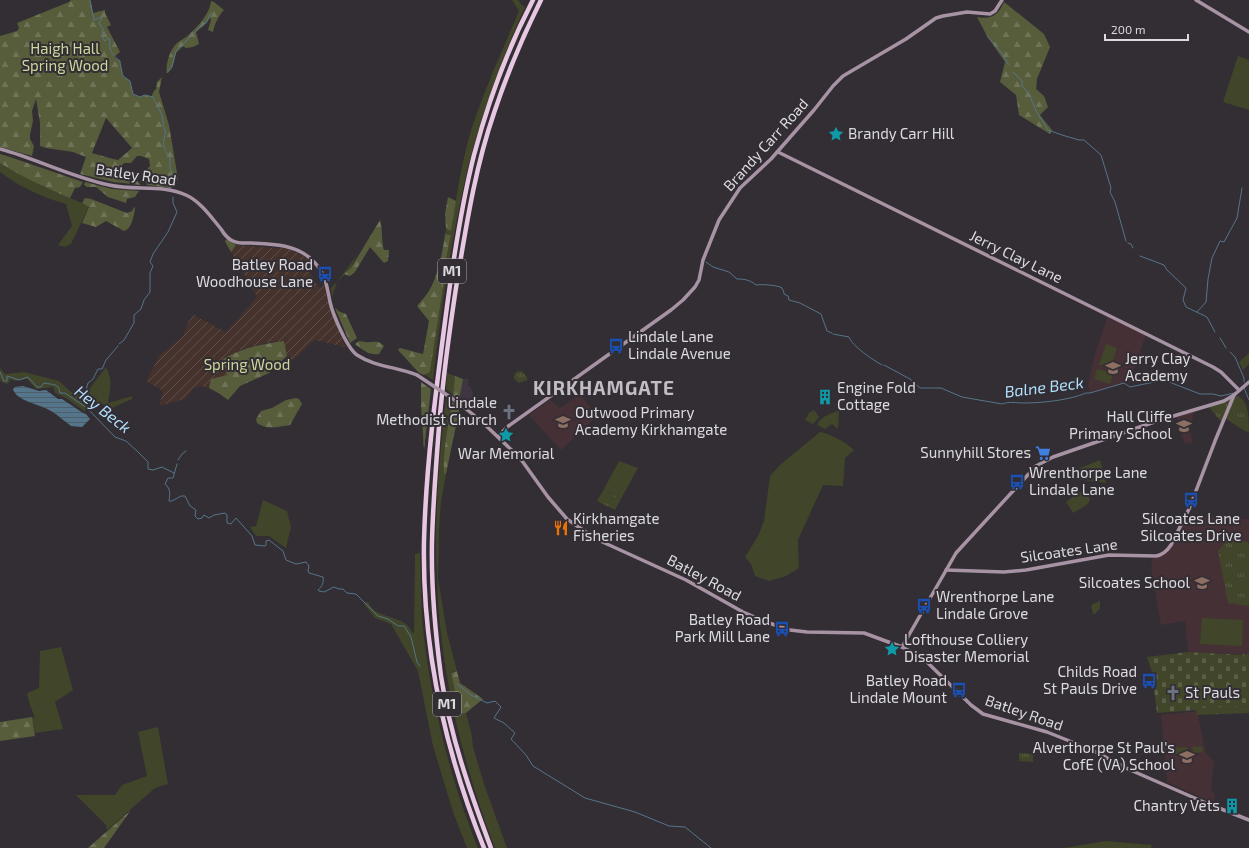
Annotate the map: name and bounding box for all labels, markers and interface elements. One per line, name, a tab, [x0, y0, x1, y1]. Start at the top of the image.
scale bar	[1105, 16, 1188, 42]
text: 200 m	[1111, 22, 1145, 36]
park label: Haigh Hall Spring Wood	[22, 39, 108, 74]
street label: Brandy Carr Road	[719, 94, 811, 194]
place label: Brandy Carr Hill	[848, 124, 955, 142]
place icon: Brandy Carr Hill	[827, 125, 845, 143]
street label: Batley Road	[95, 159, 178, 189]
street label: Jerry Clay Lane	[967, 226, 1066, 286]
place label: Batley Road Woodhouse Lane	[196, 255, 313, 290]
road number: M1	[438, 259, 466, 283]
bus stop icon: Batley Road Woodhouse Lane	[316, 265, 334, 283]
place label: Lindale Lane Lindale Avenue	[628, 327, 731, 362]
bus stop icon: Lindale Lane Lindale Avenue	[607, 337, 625, 355]
place label: Jerry Clay Academy	[1125, 349, 1190, 384]
park label: Spring Wood	[204, 355, 290, 373]
school or university icon: Jerry Clay Academy	[1104, 359, 1122, 377]
water label: Balne Beck	[1003, 372, 1085, 401]
district label: KIRKHAMGATE	[533, 376, 675, 399]
place label: Engine Fold Cottage	[837, 378, 916, 413]
water label: Hey Beck	[71, 381, 135, 437]
building icon: Engine Fold Cottage	[816, 388, 834, 406]
place label: Lindale Methodist Church	[376, 393, 497, 428]
church icon: Lindale Methodist Church	[500, 403, 518, 421]
place label: Outwood Primary Academy Kirkhamgate	[575, 403, 727, 438]
place label: Hall Cliffe Primary School	[1069, 407, 1173, 442]
school or university icon: Outwood Primary Academy Kirkhamgate	[554, 413, 572, 431]
school or university icon: Hall Cliffe Primary School	[1175, 417, 1193, 435]
place icon: War Memorial	[497, 426, 515, 444]
place label: Sunnyhill Stores	[920, 443, 1031, 461]
place label: War Memorial	[458, 444, 555, 462]
supermarket icon: Sunnyhill Stores	[1034, 444, 1052, 462]
place label: Wrenthorpe Lane Lindale Lane	[1029, 463, 1147, 498]
bus stop icon: Wrenthorpe Lane Lindale Lane	[1008, 473, 1026, 491]
bus stop icon: Silcoates Lane Silcoates Drive	[1182, 491, 1200, 509]
place label: Kirkhamgate Fisheries	[573, 509, 660, 544]
place label: Silcoates Lane Silcoates Drive	[1141, 509, 1241, 544]
restaurant icon: Kirkhamgate Fisheries	[552, 519, 570, 537]
street label: Silcoates Lane	[1019, 534, 1119, 566]
street label: Batley Road	[664, 550, 745, 604]
place label: Silcoates School	[1079, 573, 1191, 591]
school or university icon: Silcoates School	[1193, 574, 1211, 592]
place label: Wrenthorpe Lane Lindale Grove	[936, 587, 1054, 622]
bus stop icon: Wrenthorpe Lane Lindale Grove	[915, 597, 933, 615]
place label: Batley Road Park Mill Lane	[675, 610, 770, 645]
bus stop icon: Batley Road Park Mill Lane	[773, 620, 791, 638]
place label: Lofthouse Colliery Disaster Memorial	[904, 630, 1030, 665]
place icon: Lofthouse Colliery Disaster Memorial	[883, 640, 901, 658]
place label: Childs Road St Pauls Drive	[1043, 662, 1137, 697]
place label: Batley Road Lindale Mount	[850, 671, 947, 706]
bus stop icon: Childs Road St Pauls Drive	[1140, 672, 1158, 690]
bus stop icon: Batley Road Lindale Mount	[950, 681, 968, 699]
place label: St Pauls	[1185, 683, 1240, 701]
church icon: St Pauls	[1164, 684, 1182, 702]
street label: Batley Road	[983, 690, 1066, 734]
road number: M1	[433, 692, 461, 716]
place label: Alverthorpe St Paul's CofE (VA) School	[1033, 738, 1176, 773]
school or university icon: Alverthorpe St Paul's CofE (VA) School	[1178, 748, 1196, 766]
place label: Chantry Vets	[1134, 796, 1220, 814]
building icon: Chantry Vets	[1223, 797, 1241, 815]

